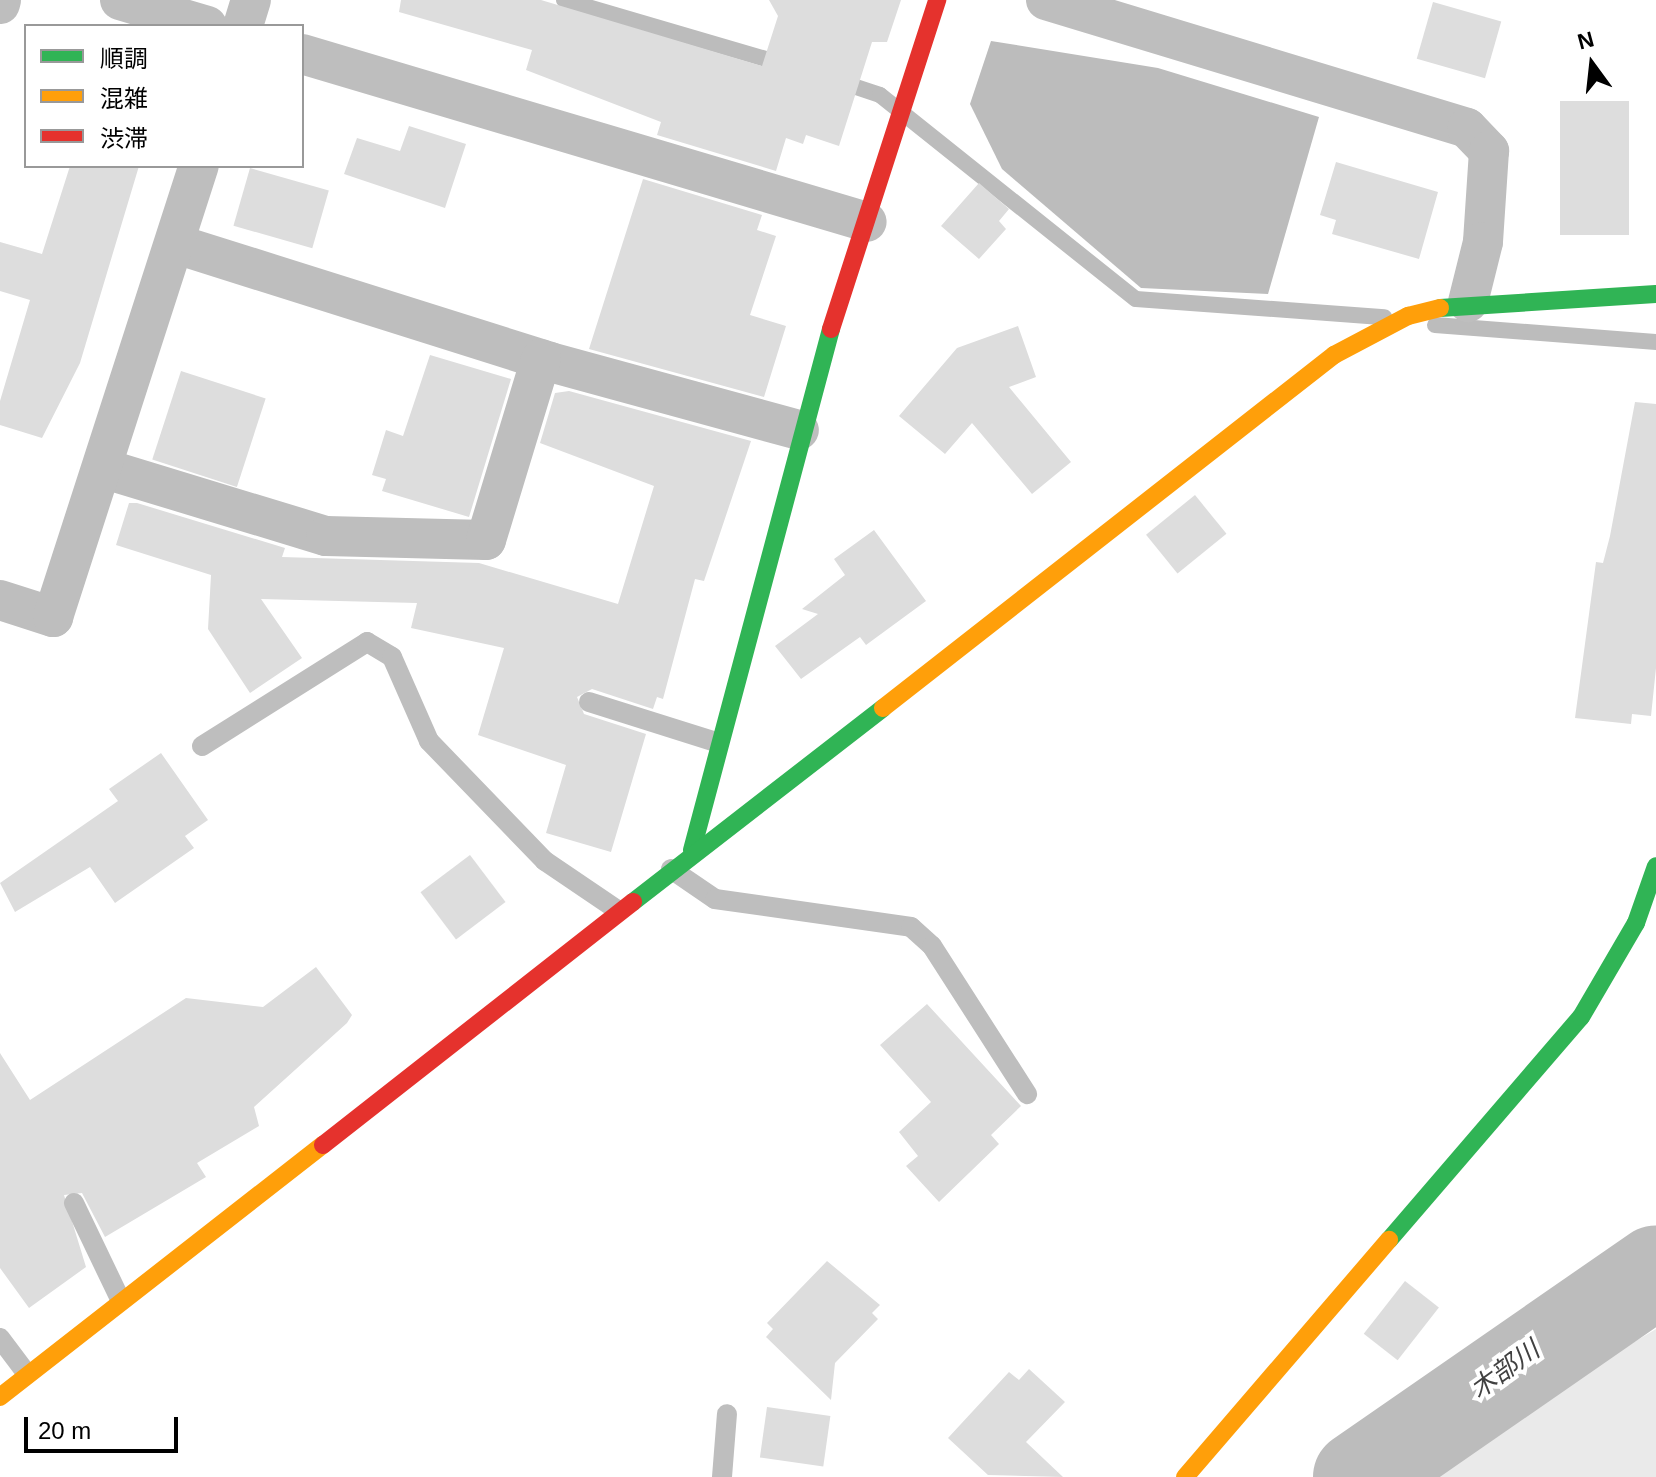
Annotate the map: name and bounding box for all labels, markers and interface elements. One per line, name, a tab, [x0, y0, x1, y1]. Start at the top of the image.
legend	[24, 24, 304, 168]
north arrow	[1552, 24, 1632, 104]
text: N	[1575, 26, 1597, 54]
text: 順調	[100, 45, 148, 72]
text: 混雑	[100, 85, 148, 112]
text: 渋滞	[100, 125, 148, 152]
water label: 木部川	[1464, 1334, 1546, 1406]
scale bar	[28, 1401, 182, 1451]
text: 20 m	[38, 1417, 91, 1444]

